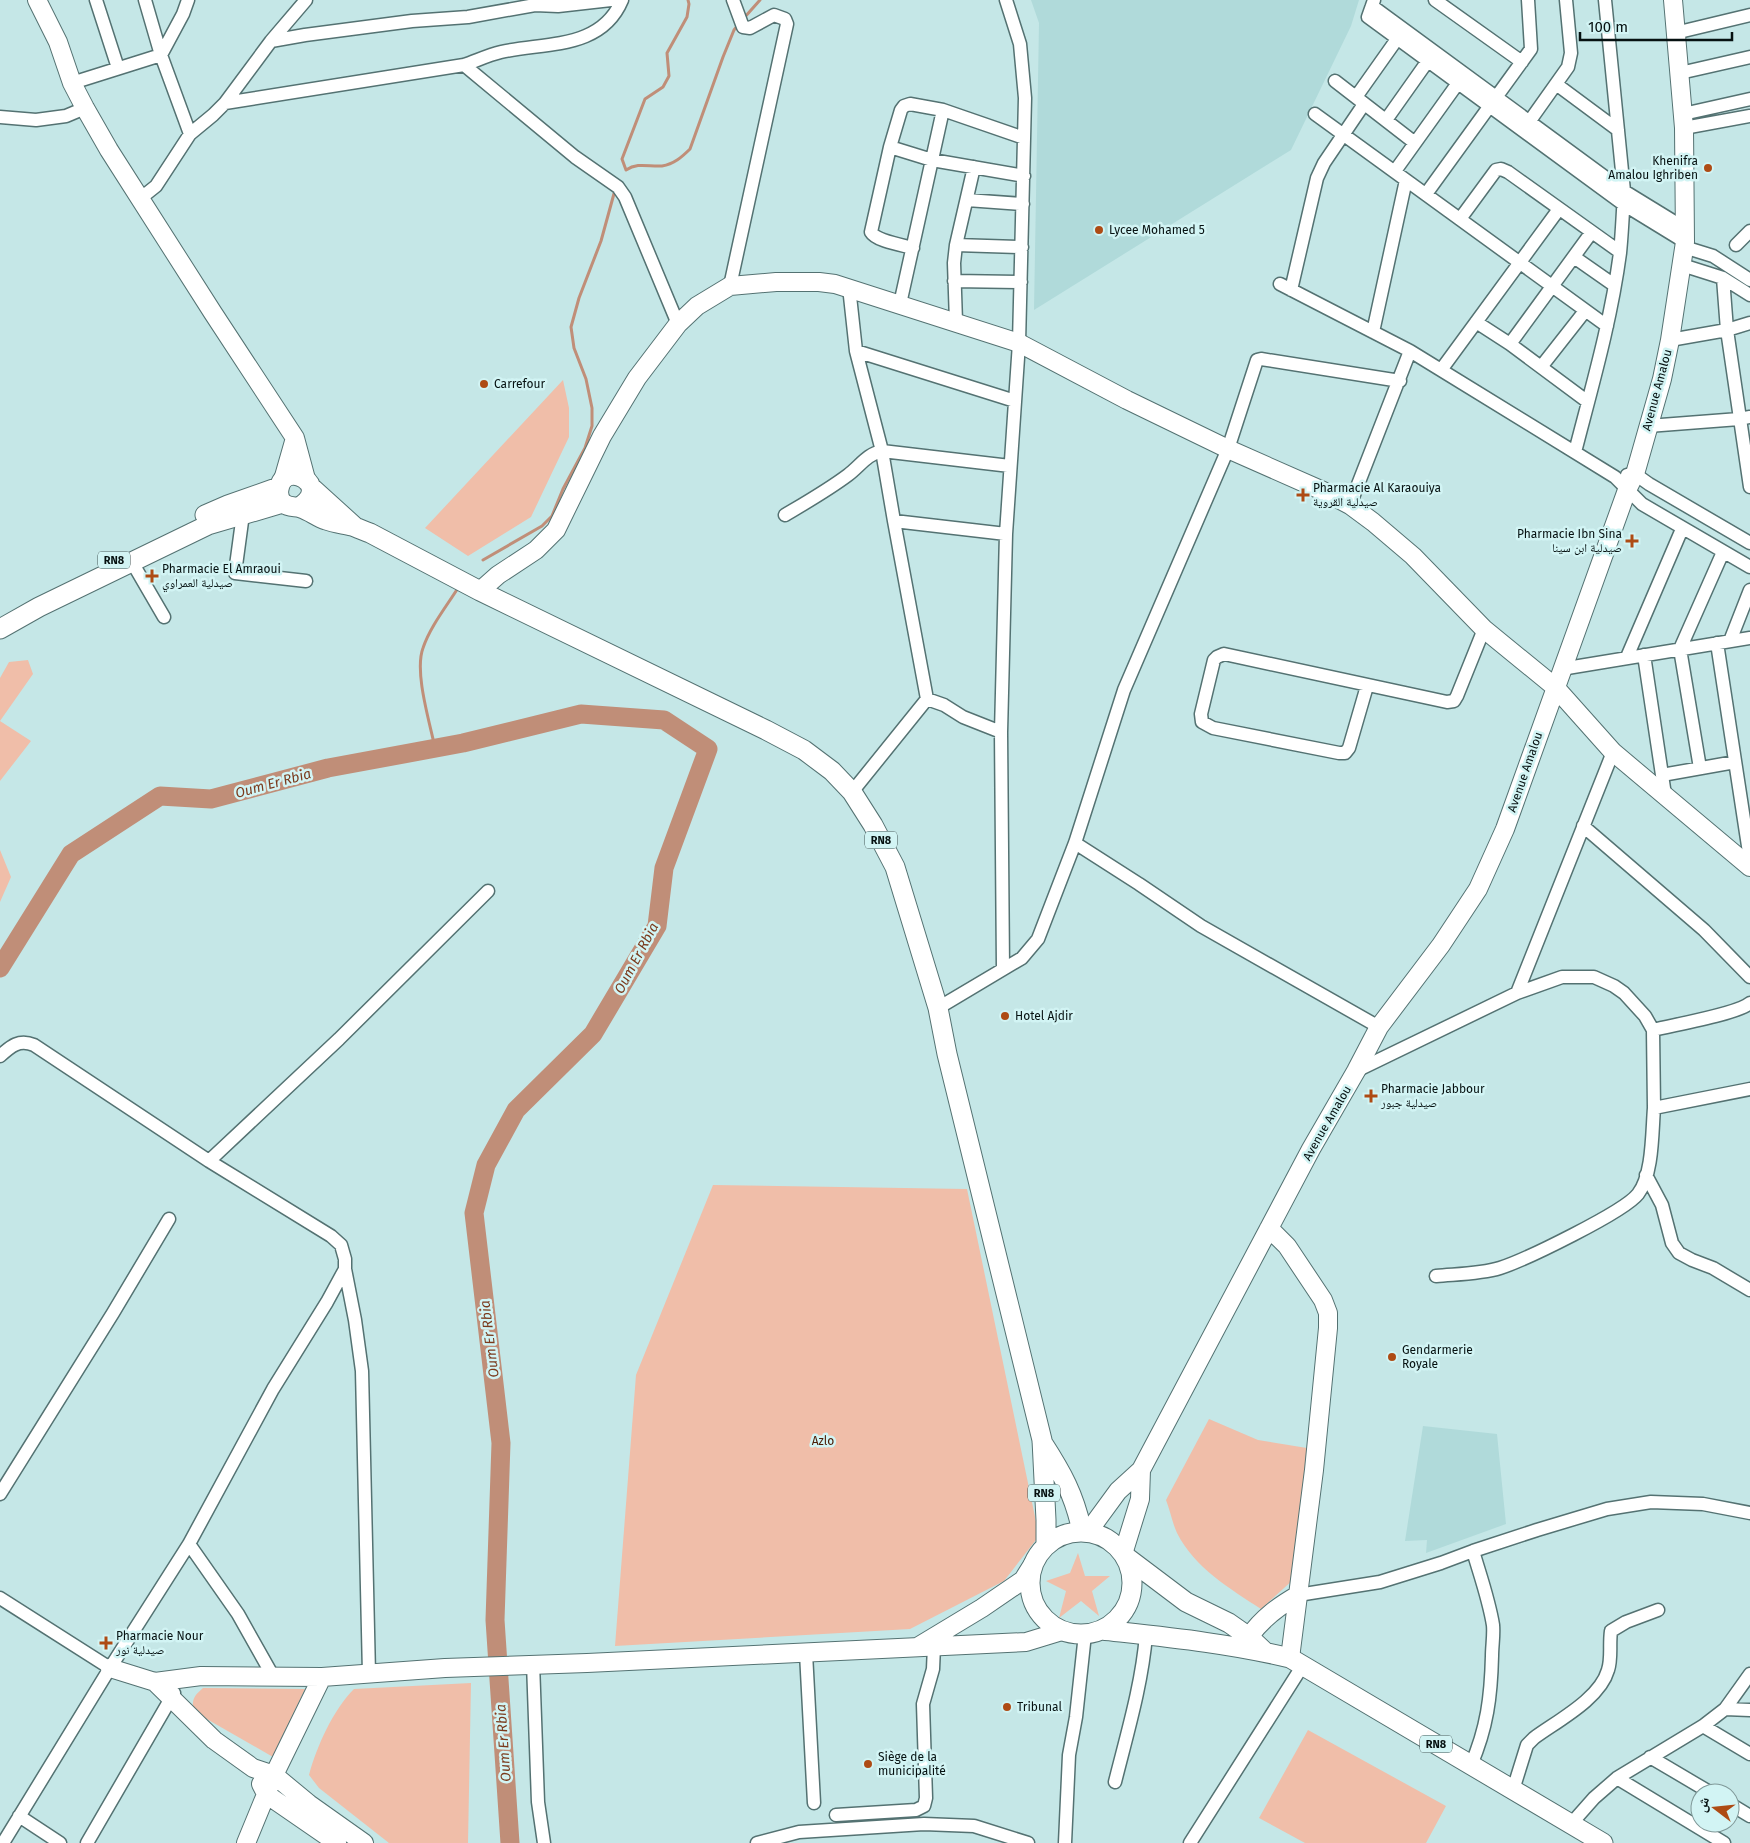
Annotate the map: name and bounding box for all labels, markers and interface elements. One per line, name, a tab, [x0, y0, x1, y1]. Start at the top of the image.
scale bar	[1580, 10, 1732, 42]
text: 100 m	[1588, 18, 1628, 36]
place label: Khenifra Amalou Ighriben	[1608, 154, 1698, 182]
marker: Khenifra Amalou Ighriben	[1702, 162, 1714, 174]
place label: Lycee Mohamed 5	[1109, 223, 1205, 237]
marker: Lycee Mohamed 5	[1093, 224, 1105, 236]
street label: Avenue Amalou	[1639, 348, 1675, 432]
place label: Carrefour	[494, 377, 545, 391]
marker: Carrefour	[478, 378, 490, 390]
place label: Pharmacie Al Karaouiya صيدلية القروية	[1313, 481, 1441, 509]
marker: Pharmacie Al Karaouiya صيدلية القروية	[1297, 489, 1309, 501]
place label: Pharmacie Ibn Sina صيدلية ابن سينا	[1517, 527, 1622, 555]
marker: Pharmacie Ibn Sina صيدلية ابن سينا	[1626, 535, 1638, 547]
road number: RN8	[98, 552, 130, 568]
place label: Pharmacie El Amraoui صيدلية العمراوي	[162, 562, 281, 593]
marker: Pharmacie El Amraoui صيدلية العمراوي	[146, 570, 158, 582]
street label: Avenue Amalou	[1505, 730, 1545, 814]
water label: Oum Er Rbia	[233, 765, 313, 802]
road number: RN8	[865, 832, 897, 848]
water label: Oum Er Rbia	[611, 920, 662, 997]
place label: Hotel Ajdir	[1015, 1009, 1073, 1023]
marker: Hotel Ajdir	[999, 1010, 1011, 1022]
place label: Pharmacie Jabbour صيدلية جبور	[1380, 1082, 1485, 1110]
street label: Avenue Amalou	[1300, 1083, 1354, 1163]
marker: Pharmacie Jabbour صيدلية جبور	[1365, 1090, 1377, 1102]
water label: Oum Er Rbia	[476, 1299, 503, 1379]
place label: Gendarmerie Royale	[1402, 1343, 1473, 1371]
marker: Gendarmerie Royale	[1386, 1351, 1398, 1363]
park label: Azlo	[812, 1434, 834, 1448]
road number: RN8	[1028, 1485, 1060, 1502]
place label: Pharmacie Nour صيدلية نور	[115, 1629, 204, 1657]
marker: Pharmacie Nour صيدلية نور	[100, 1637, 112, 1649]
place label: Tribunal	[1017, 1700, 1062, 1714]
marker: Tribunal	[1001, 1701, 1013, 1713]
water label: Oum Er Rbia	[492, 1704, 515, 1782]
road number: RN8	[1420, 1736, 1452, 1752]
place label: Siège de la municipalité	[878, 1750, 946, 1778]
marker: Siège de la municipalité	[862, 1758, 874, 1770]
north arrow	[1690, 1783, 1740, 1833]
text: ش	[1693, 1795, 1713, 1814]

